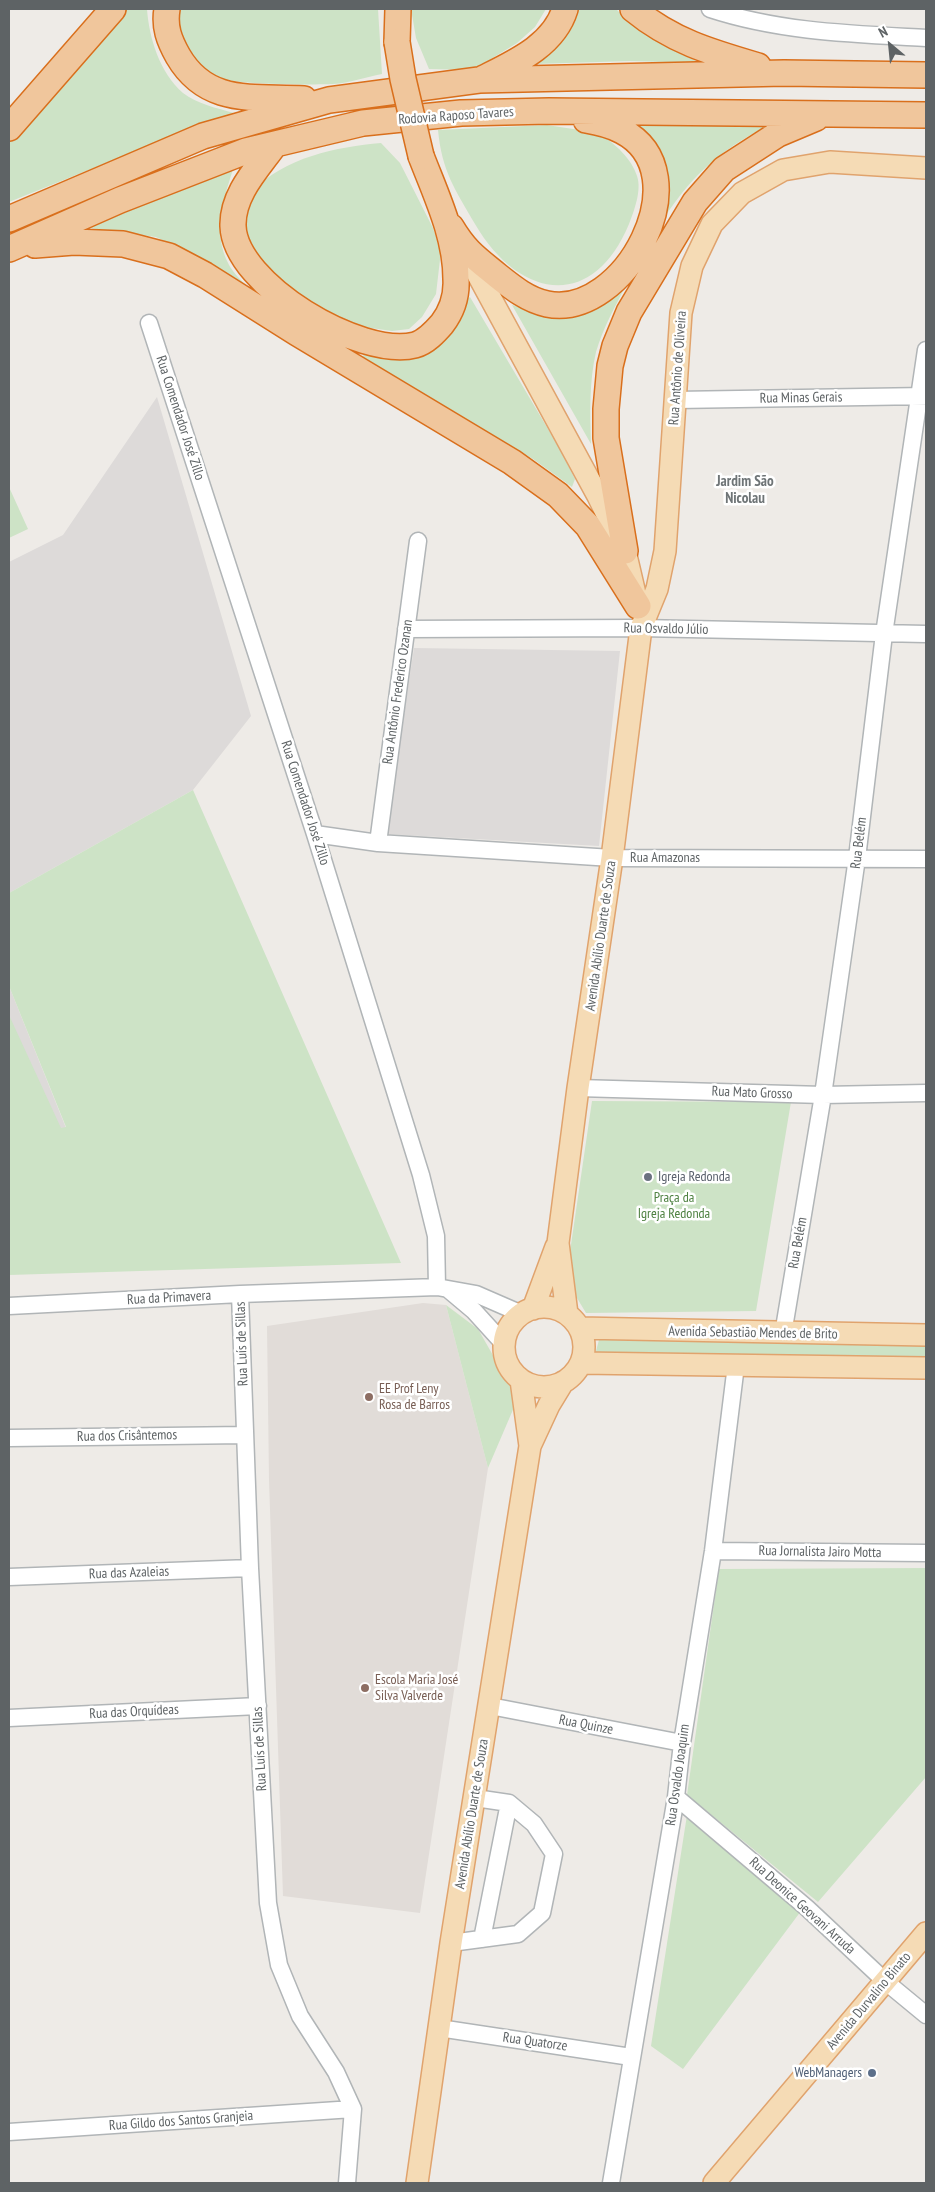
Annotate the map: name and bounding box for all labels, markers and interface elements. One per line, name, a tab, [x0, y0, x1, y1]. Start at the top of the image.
north arrow	[865, 20, 915, 70]
text: N	[875, 22, 891, 41]
street label: Rodovia Raposo Tavares	[398, 104, 514, 128]
street label: Rua Antônio de Oliveira	[666, 310, 690, 426]
street label: Rua Comendador José Zillo	[152, 354, 208, 482]
street label: Rua Minas Gerais	[760, 389, 842, 407]
district label: Jardim São Nicolau	[716, 473, 774, 508]
street label: Rua Antônio Frederico Ozanan	[380, 619, 416, 765]
street label: Rua Osvaldo Júlio	[623, 620, 709, 638]
street label: Rua Comendador José Zillo	[277, 739, 333, 867]
street label: Rua Belém	[848, 816, 870, 870]
street label: Rua Amazonas	[630, 850, 700, 866]
street label: Avenida Abílio Duarte de Souza	[582, 860, 620, 1012]
street label: Rua Mato Grosso	[711, 1083, 793, 1103]
place label: Igreja Redonda	[658, 1169, 730, 1185]
marker: Igreja Redonda	[642, 1171, 654, 1183]
park label: Praça da Igreja Redonda	[638, 1190, 710, 1222]
street label: Rua Belém	[785, 1216, 811, 1270]
street label: Rua da Primavera	[127, 1287, 211, 1309]
street label: Rua Luís de Sillas	[232, 1301, 252, 1387]
street label: Avenida Sebastião Mendes de Brito	[668, 1323, 838, 1343]
place label: EE Prof Leny Rosa de Barros	[379, 1381, 450, 1414]
marker: EE Prof Leny Rosa de Barros	[363, 1391, 375, 1403]
street label: Rua dos Crisântemos	[77, 1427, 177, 1445]
street label: Rua Jornalista Jairo Motta	[758, 1543, 882, 1561]
street label: Rua das Azaleias	[89, 1563, 169, 1583]
place label: Escola Maria José Silva Valverde	[375, 1672, 458, 1704]
marker: Escola Maria José Silva Valverde	[359, 1682, 371, 1694]
street label: Rua das Orquídeas	[89, 1701, 179, 1723]
street label: Rua Luís de Sillas	[249, 1706, 271, 1792]
street label: Rua Quinze	[557, 1712, 615, 1738]
street label: Rua Osvaldo Joaquim	[663, 1723, 693, 1827]
street label: Avenida Abílio Duarte de Souza	[452, 1738, 492, 1890]
street label: Rua Deonice Geovani Arruda	[746, 1854, 858, 1958]
street label: Avenida Durvalino Binato	[823, 1949, 915, 2053]
street label: Rua Quatorze	[502, 2029, 568, 2055]
place label: WebManagers	[795, 2065, 862, 2081]
marker: WebManagers	[866, 2067, 878, 2079]
street label: Rua Gildo dos Santos Granjeia	[108, 2108, 254, 2134]

